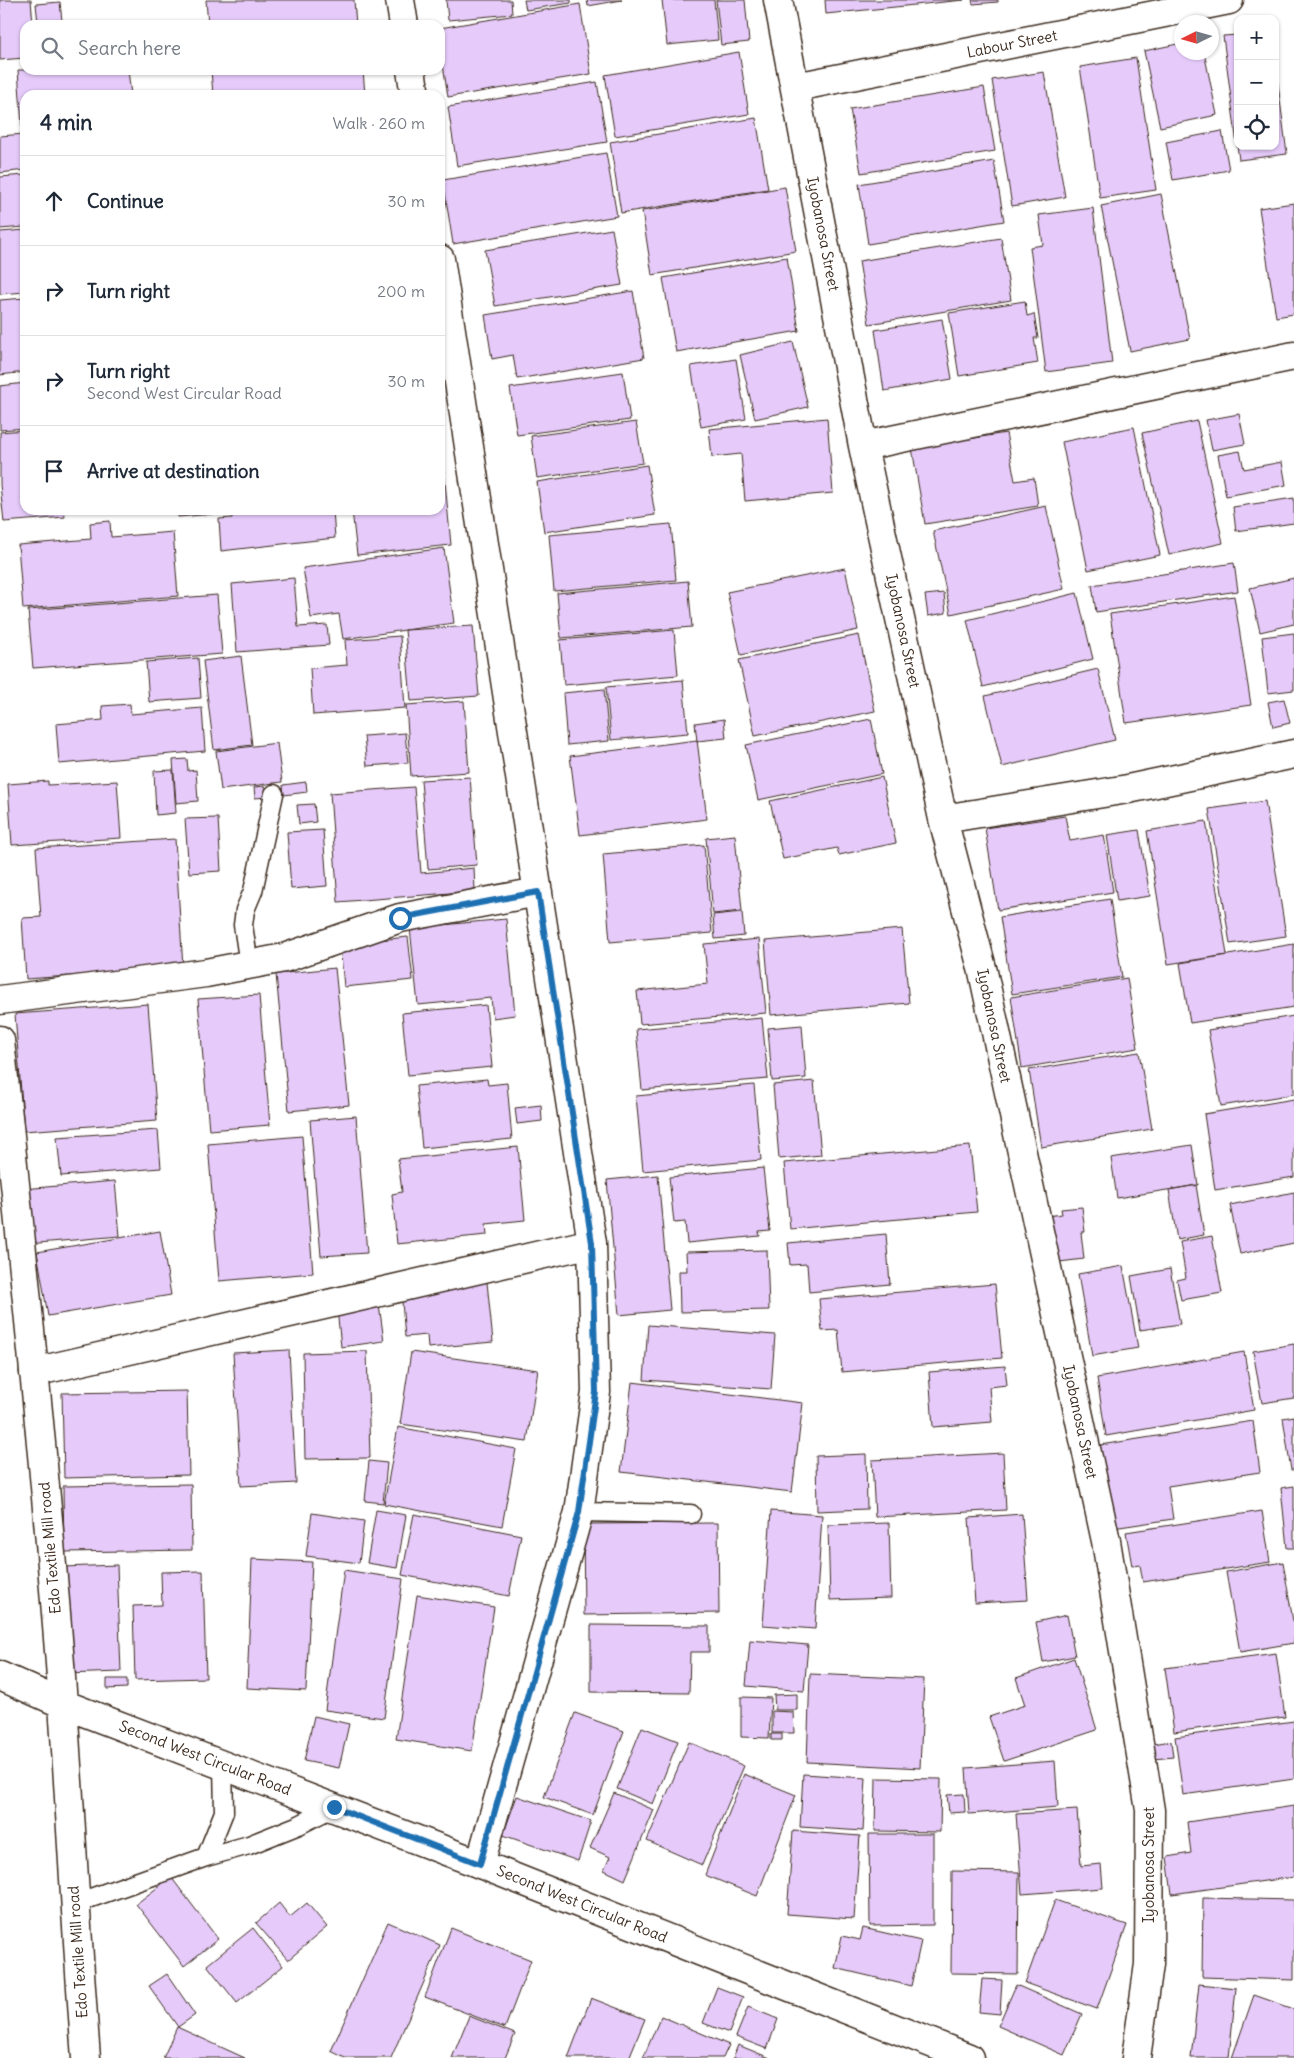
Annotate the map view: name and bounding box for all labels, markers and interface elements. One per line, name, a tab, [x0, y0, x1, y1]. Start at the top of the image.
north arrow	[1174, 15, 1219, 60]
map controls	[1234, 15, 1279, 150]
button: +	[1234, 15, 1279, 60]
search box	[20, 20, 445, 75]
street label: Labour Street	[965, 25, 1059, 62]
icon: search	[38, 34, 66, 62]
text: Search here	[78, 36, 181, 60]
button: −	[1234, 60, 1279, 105]
button: locate	[1234, 105, 1279, 150]
text: 4 min	[40, 109, 92, 136]
text: Walk · 260 m	[333, 113, 425, 133]
street label: Iyobanosa Street	[803, 175, 844, 293]
icon: ahead	[40, 187, 68, 215]
text: Continue	[87, 189, 164, 213]
text: 30 m	[388, 191, 425, 211]
icon: right	[40, 277, 68, 305]
text: Turn right	[87, 279, 170, 303]
text: 200 m	[377, 281, 425, 301]
text: Turn right	[87, 359, 170, 383]
icon: right	[40, 367, 68, 395]
text: 30 m	[388, 371, 425, 391]
text: Second West Circular Road	[87, 383, 282, 403]
icon: arrive	[40, 457, 68, 485]
text: Arrive at destination	[87, 459, 260, 483]
street label: Iyobanosa Street	[882, 572, 925, 690]
route start	[389, 907, 412, 930]
street label: Iyobanosa Street	[973, 967, 1016, 1085]
street label: Iyobanosa Street	[1059, 1363, 1102, 1481]
street label: Edo Textile Mill road	[34, 1481, 65, 1615]
street label: Second West Circular Road	[117, 1716, 294, 1799]
route end	[323, 1796, 346, 1819]
street label: Iyobanosa Street	[1139, 1807, 1158, 1923]
street label: Second West Circular Road	[494, 1861, 670, 1947]
street label: Edo Textile Mill road	[63, 1885, 92, 2019]

